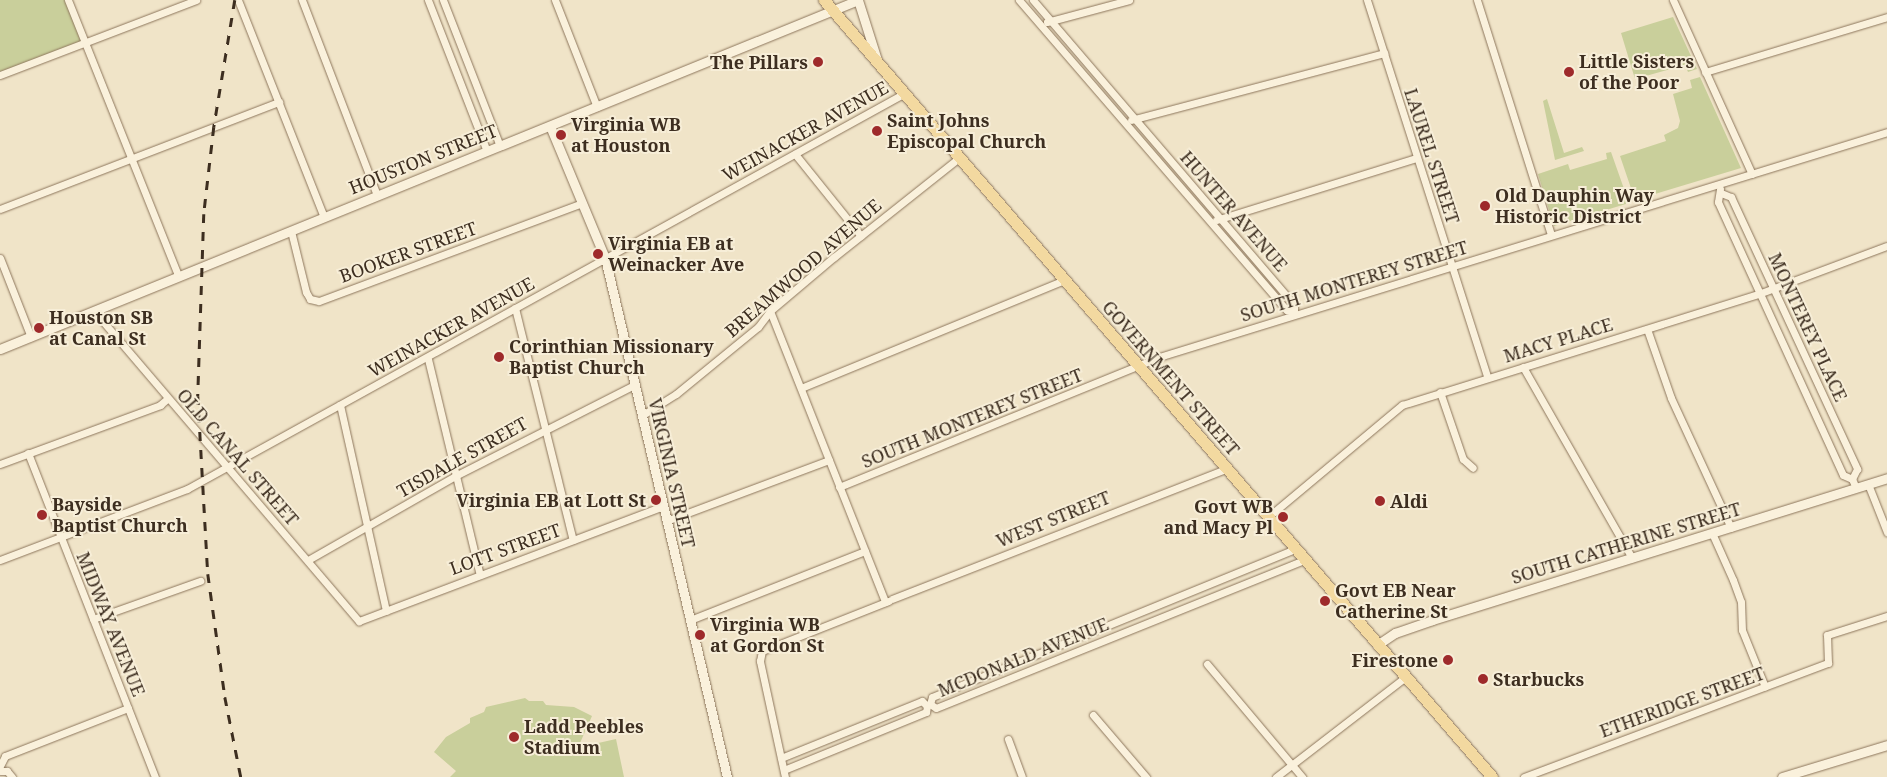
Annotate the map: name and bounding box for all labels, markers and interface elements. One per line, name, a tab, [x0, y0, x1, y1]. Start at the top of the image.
place label: The Pillars	[710, 51, 808, 73]
place label: Little Sisters of the Poor	[1579, 51, 1694, 94]
marker: The Pillars	[812, 56, 824, 68]
marker: Little Sisters of the Poor	[1563, 66, 1575, 78]
street label: WEINACKER AVENUE	[718, 76, 892, 186]
street label: LAUREL STREET	[1400, 86, 1464, 226]
place label: Saint Johns Episcopal Church	[887, 110, 1046, 152]
place label: Virginia WB at Houston	[571, 114, 681, 156]
street label: HOUSTON STREET	[346, 119, 500, 199]
marker: Saint Johns Episcopal Church	[871, 125, 883, 137]
marker: Virginia WB at Houston	[555, 129, 567, 141]
street label: HUNTER AVENUE	[1176, 147, 1292, 275]
place label: Old Dauphin Way Historic District	[1495, 185, 1654, 228]
street label: BREAMWOOD AVENUE	[721, 194, 885, 342]
marker: Old Dauphin Way Historic District	[1479, 200, 1491, 212]
street label: BOOKER STREET	[336, 217, 480, 287]
place label: Virginia EB at Weinacker Ave	[608, 233, 744, 276]
street label: SOUTH MONTEREY STREET	[1238, 236, 1470, 326]
marker: Virginia EB at Weinacker Ave	[592, 248, 604, 260]
street label: MONTEREY PLACE	[1764, 249, 1852, 405]
street label: WEINACKER AVENUE	[364, 272, 538, 382]
street label: GOVERNMENT STREET	[1098, 296, 1244, 460]
place label: Houston SB at Canal St	[49, 307, 153, 350]
street label: MACY PLACE	[1501, 313, 1615, 367]
marker: Houston SB at Canal St	[33, 322, 45, 334]
place label: Corinthian Missionary Baptist Church	[509, 336, 714, 378]
marker: Corinthian Missionary Baptist Church	[493, 351, 505, 363]
street label: SOUTH MONTEREY STREET	[858, 364, 1086, 472]
street label: OLD CANAL STREET	[173, 384, 303, 530]
street label: VIRGINIA STREET	[644, 396, 700, 550]
street label: TISDALE STREET	[393, 412, 531, 502]
street label: WEST STREET	[993, 486, 1113, 552]
place label: Virginia EB at Lott St	[456, 489, 646, 511]
place label: Aldi	[1390, 490, 1428, 512]
place label: Bayside Baptist Church	[52, 494, 188, 536]
marker: Virginia EB at Lott St	[650, 494, 662, 506]
marker: Aldi	[1374, 495, 1386, 507]
place label: Govt WB and Macy Pl	[1163, 496, 1273, 538]
street label: SOUTH CATHERINE STREET	[1509, 498, 1743, 588]
marker: Bayside Baptist Church	[36, 509, 48, 521]
marker: Govt WB and Macy Pl	[1277, 511, 1289, 523]
street label: LOTT STREET	[446, 519, 564, 579]
street label: MIDWAY AVENUE	[72, 549, 150, 699]
place label: Govt EB Near Catherine St	[1335, 580, 1456, 622]
marker: Govt EB Near Catherine St	[1319, 595, 1331, 607]
street label: MCDONALD AVENUE	[934, 613, 1112, 701]
place label: Virginia WB at Gordon St	[710, 614, 824, 656]
marker: Virginia WB at Gordon St	[694, 629, 706, 641]
place label: Firestone	[1351, 649, 1438, 671]
marker: Firestone	[1442, 654, 1454, 666]
street label: ETHERIDGE STREET	[1597, 662, 1767, 742]
place label: Starbucks	[1493, 668, 1584, 690]
marker: Starbucks	[1477, 673, 1489, 685]
place label: Ladd Peebles Stadium	[524, 716, 644, 759]
marker: Ladd Peebles Stadium	[508, 731, 520, 743]

